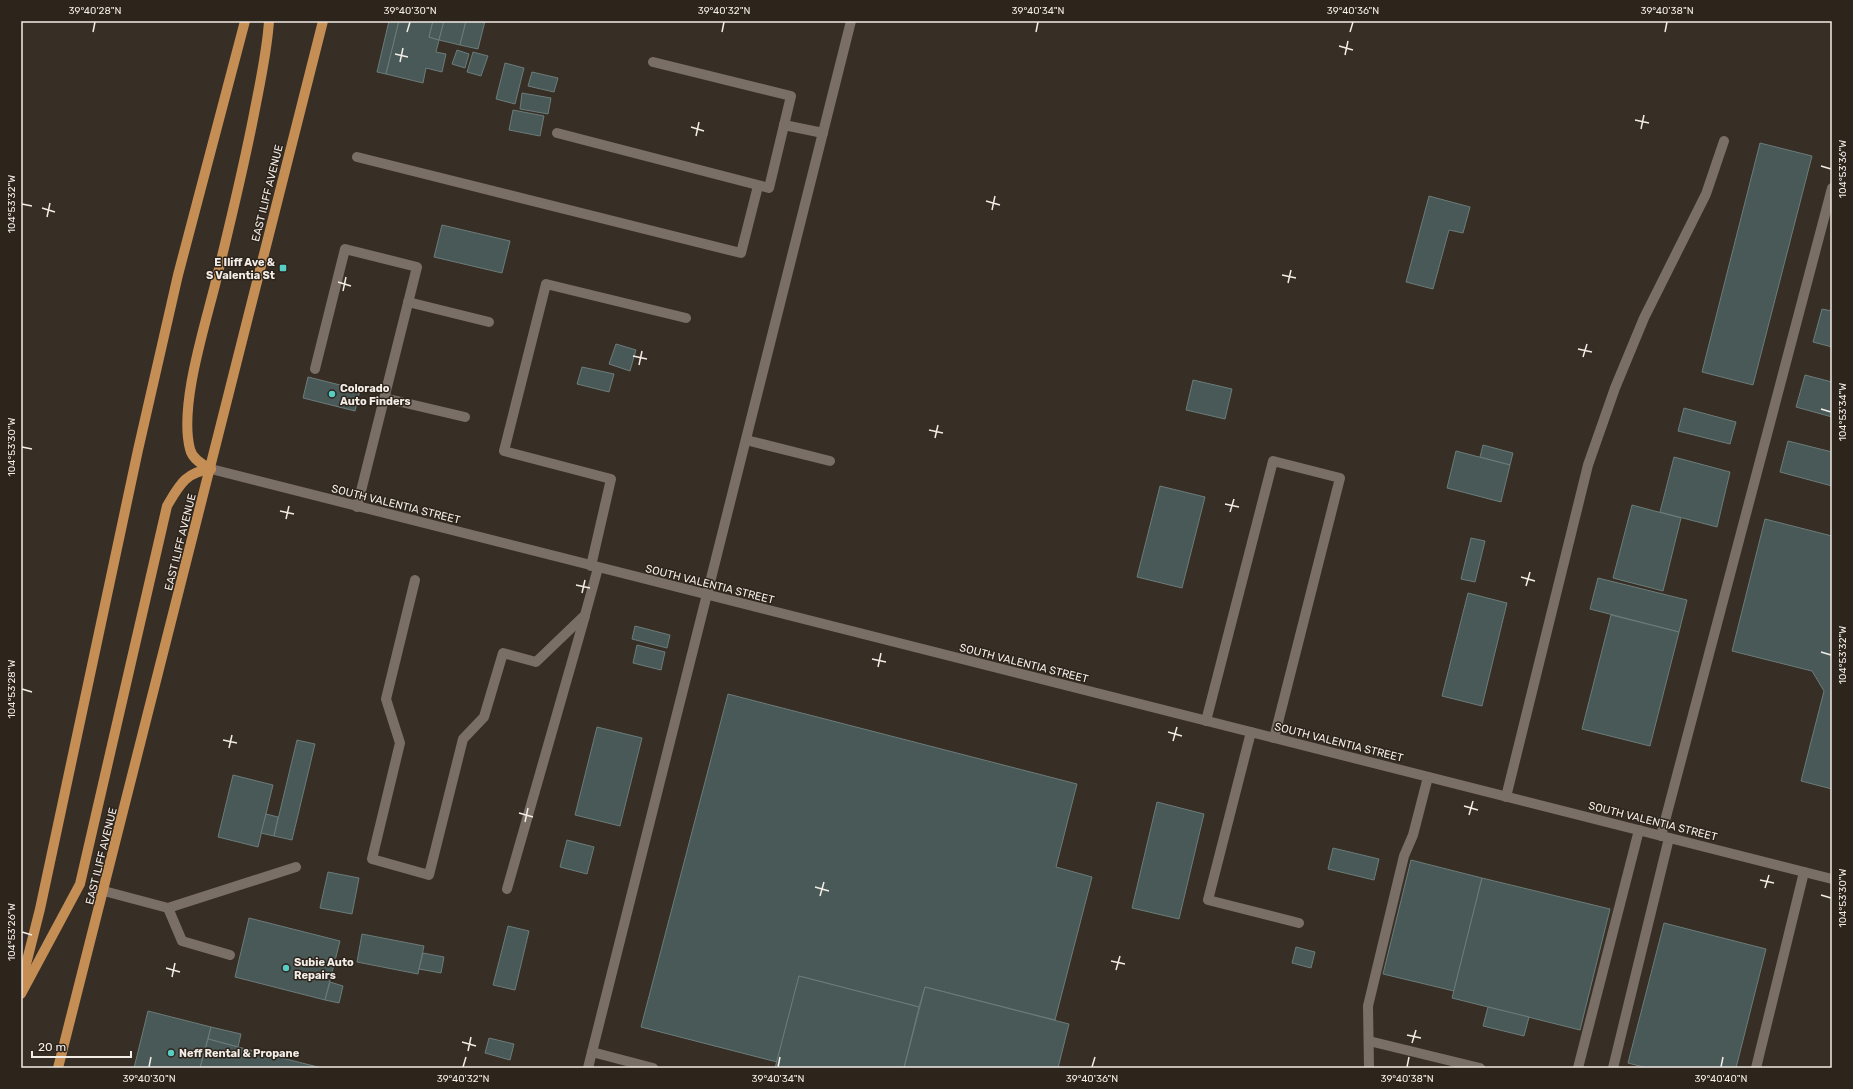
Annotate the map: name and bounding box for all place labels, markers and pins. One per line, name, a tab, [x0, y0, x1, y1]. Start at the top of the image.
place label: E Iliff Ave & S Valentia St	[206, 256, 275, 282]
marker: E Iliff Ave & S Valentia St	[278, 263, 288, 273]
place label: Colorado Auto Finders	[340, 382, 411, 408]
marker: Colorado Auto Finders	[327, 389, 337, 399]
place label: Subie Auto Repairs	[294, 956, 354, 982]
marker: Subie Auto Repairs	[281, 963, 291, 973]
place label: Neff Rental & Propane	[179, 1047, 300, 1060]
marker: Neff Rental & Propane	[166, 1048, 176, 1058]

